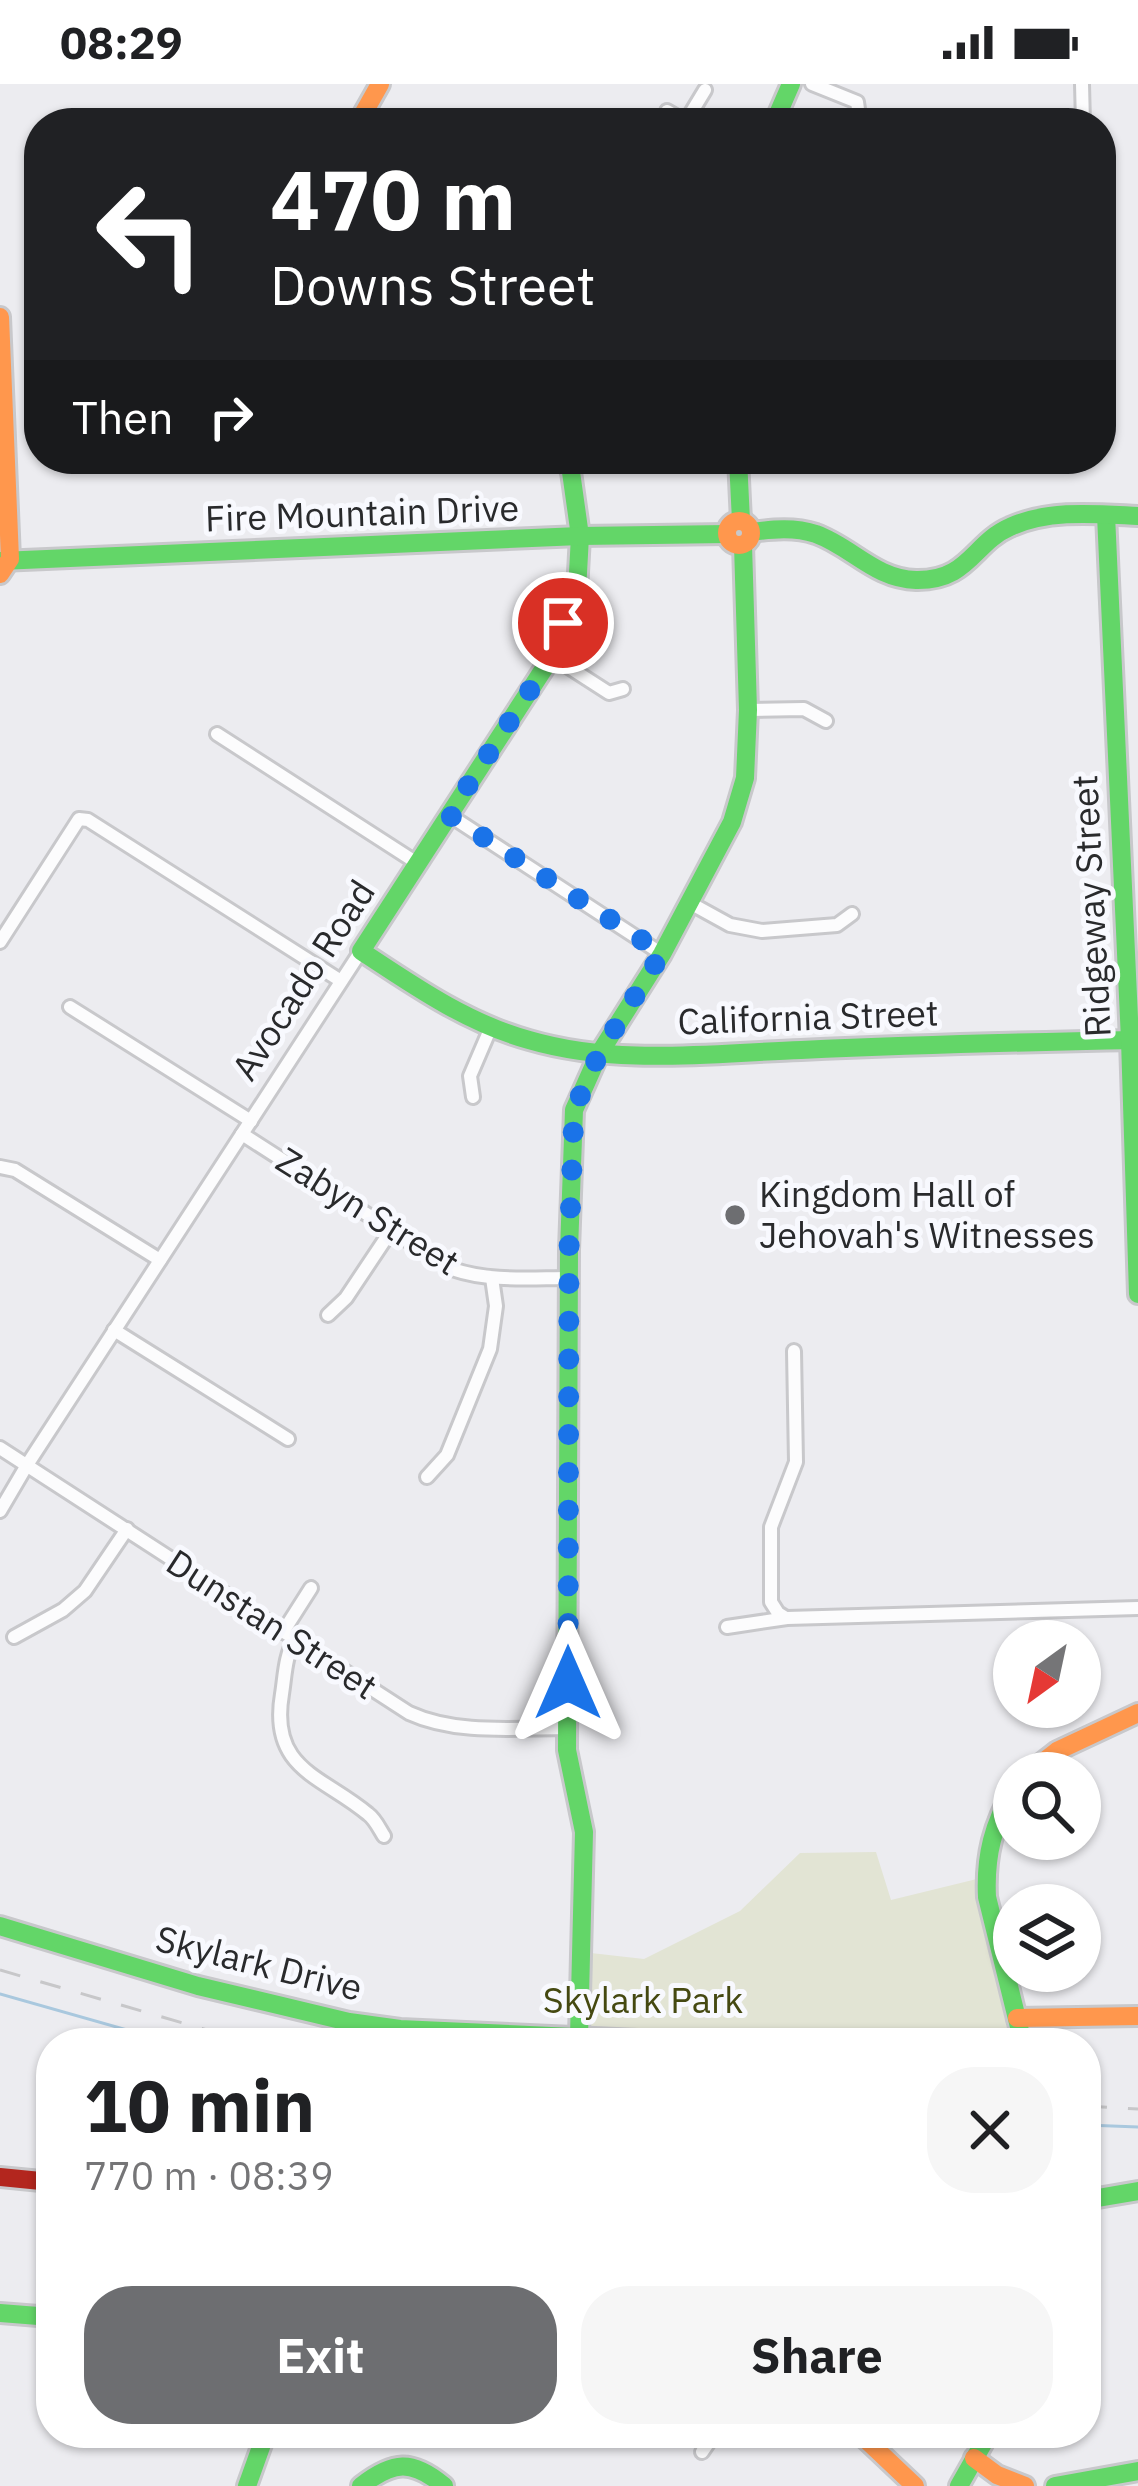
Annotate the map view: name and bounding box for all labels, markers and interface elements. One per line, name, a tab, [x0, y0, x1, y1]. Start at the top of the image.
text: 08:29	[60, 13, 183, 71]
text: 470 m	[270, 144, 516, 253]
icon: left	[72, 156, 228, 312]
text: Downs Street	[270, 250, 596, 320]
icon: right	[198, 384, 264, 450]
text: Then	[72, 388, 174, 446]
street label: Fire Mountain Drive	[204, 484, 520, 541]
pin	[512, 572, 614, 674]
icon: arrive	[530, 590, 596, 656]
street label: Ridgeway Street	[1060, 774, 1121, 1039]
street label: Avocado Road	[220, 871, 385, 1089]
street label: California Street	[677, 988, 939, 1045]
street label: Zabyn Street	[268, 1136, 468, 1285]
place label: Kingdom Hall of Jehovah's Witnesses	[759, 1170, 1095, 1258]
marker: Kingdom Hall of Jehovah's Witnesses	[722, 1202, 748, 1228]
street label: Dunstan Street	[158, 1538, 387, 1709]
position arrow	[505, 1620, 631, 1746]
north arrow	[993, 1620, 1101, 1728]
map controls	[993, 1620, 1101, 1992]
button: search	[993, 1752, 1101, 1860]
button: layers	[993, 1884, 1101, 1992]
street label: Skylark Drive	[151, 1914, 367, 2011]
park label: Skylark Park	[543, 1976, 743, 2023]
text: 10 min	[84, 2058, 315, 2152]
button: close	[927, 2067, 1053, 2193]
text: 770 m · 08:39	[84, 2150, 334, 2201]
button: Exit	[84, 2286, 557, 2424]
button: Share	[581, 2286, 1053, 2424]

